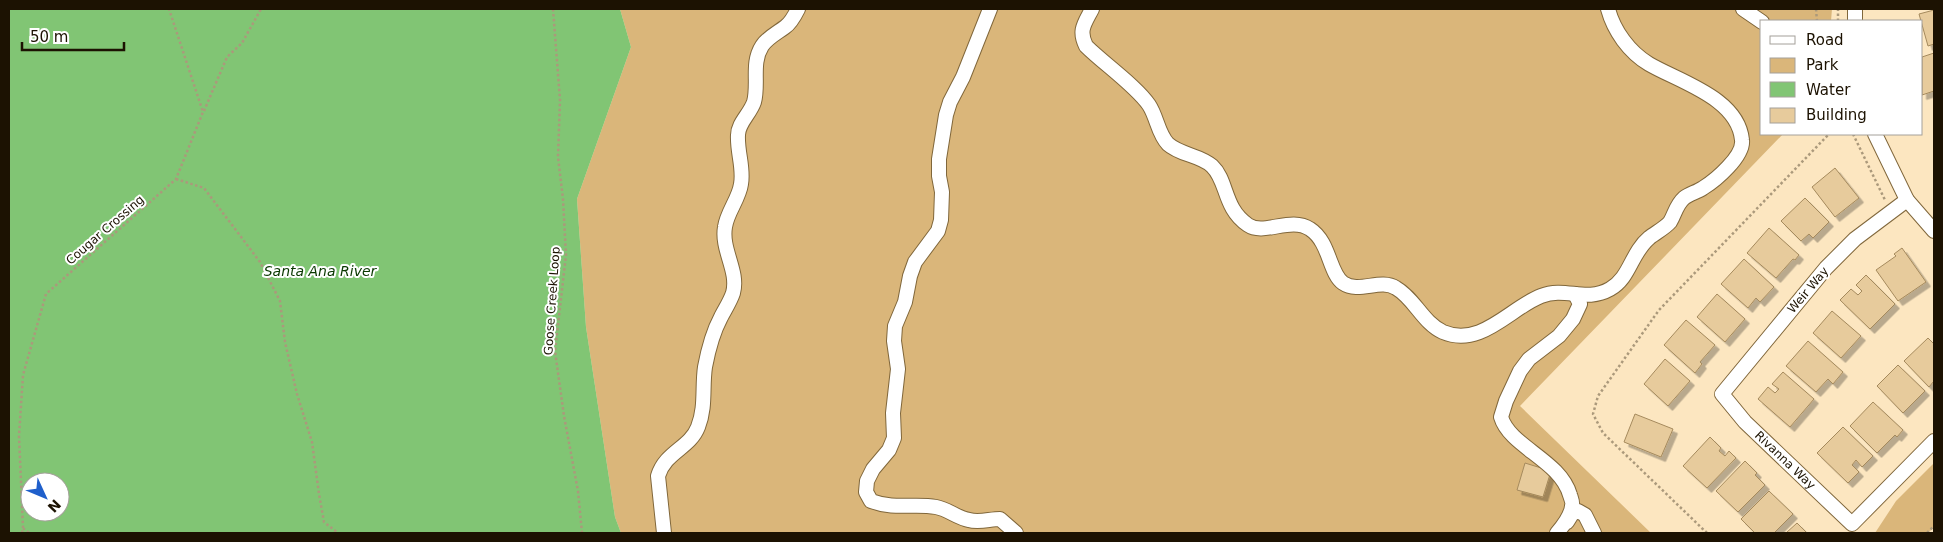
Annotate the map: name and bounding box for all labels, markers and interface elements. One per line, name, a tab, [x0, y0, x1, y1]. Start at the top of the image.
scale bar	[22, 20, 125, 52]
legend	[1760, 20, 1923, 135]
text: 50 m	[30, 28, 68, 46]
text: Road	[1806, 31, 1844, 49]
text: Park	[1806, 56, 1839, 74]
text: Water	[1806, 81, 1851, 99]
text: Building	[1806, 106, 1867, 124]
street label: Cougar Crossing	[63, 192, 147, 268]
street label: Goose Creek Loop	[541, 246, 563, 356]
water label: Santa Ana River	[264, 263, 378, 279]
street label: Weir Way	[1785, 264, 1831, 316]
street label: Rivanna Way	[1752, 428, 1818, 492]
north arrow	[20, 472, 70, 522]
text: N	[45, 496, 64, 516]

